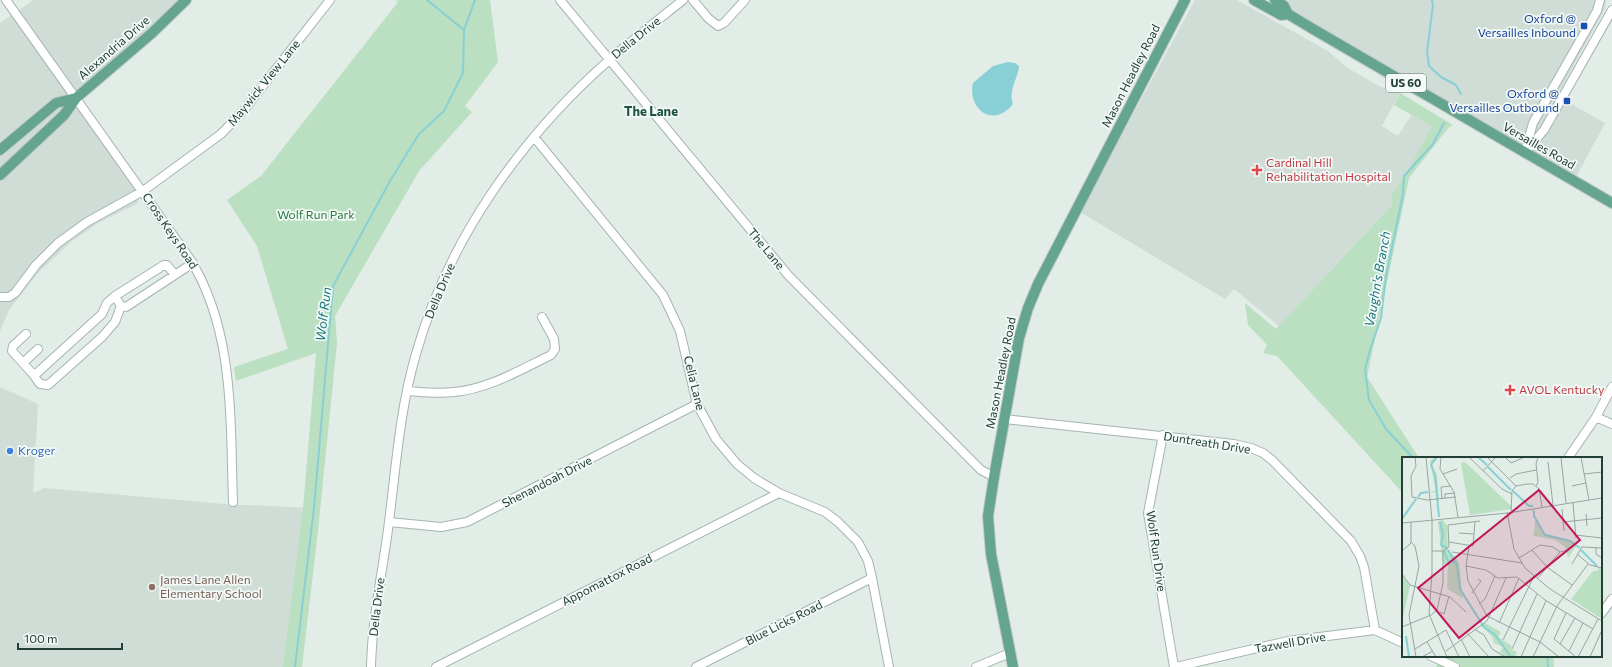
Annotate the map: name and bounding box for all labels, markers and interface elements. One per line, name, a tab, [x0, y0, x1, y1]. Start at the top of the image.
place label: Oxford @ Versailles Inbound	[1478, 11, 1576, 39]
street label: Alexandria Drive	[75, 13, 152, 82]
street label: Della Drive	[608, 13, 663, 61]
marker: Oxford @ Versailles Inbound	[1579, 21, 1589, 31]
street label: Mason Headley Road	[1098, 22, 1162, 129]
street label: Maywick View Lane	[224, 36, 302, 128]
road number: US 60	[1386, 74, 1426, 92]
place label: Oxford @ Versailles Outbound	[1449, 86, 1559, 114]
marker: Oxford @ Versailles Outbound	[1562, 96, 1572, 106]
district label: The Lane	[624, 103, 678, 119]
street label: Versailles Road	[1501, 119, 1578, 172]
place label: Cardinal Hill Rehabilitation Hospital	[1266, 155, 1391, 183]
marker: Cardinal Hill Rehabilitation Hospital	[1251, 164, 1263, 176]
street label: Cross Keys Road	[140, 190, 201, 271]
park label: Wolf Run Park	[277, 207, 355, 221]
street label: The Lane	[745, 225, 788, 272]
water label: Vaughn's Branch	[1361, 230, 1393, 328]
street label: Della Drive	[421, 261, 457, 320]
water label: Wolf Run	[312, 286, 334, 342]
street label: Mason Headley Road	[982, 316, 1018, 430]
street label: Celia Lane	[681, 354, 708, 411]
place label: AVOL Kentucky	[1519, 382, 1604, 396]
marker: AVOL Kentucky	[1504, 384, 1516, 396]
street label: Duntreath Drive	[1163, 428, 1252, 456]
place label: Kroger	[18, 443, 56, 457]
marker: Kroger	[5, 446, 15, 456]
street label: Shenandoah Drive	[499, 452, 594, 510]
inset map	[1402, 457, 1602, 657]
street label: Wolf Run Drive	[1144, 510, 1170, 592]
street label: Appomattox Road	[559, 550, 654, 608]
place label: James Lane Allen Elementary School	[160, 572, 262, 600]
street label: Della Drive	[365, 577, 387, 637]
marker: James Lane Allen Elementary School	[147, 582, 157, 592]
street label: Blue Licks Road	[743, 597, 824, 647]
scale bar	[18, 625, 122, 651]
street label: Tazwell Drive	[1253, 629, 1327, 655]
text: 100 m	[24, 631, 58, 645]

